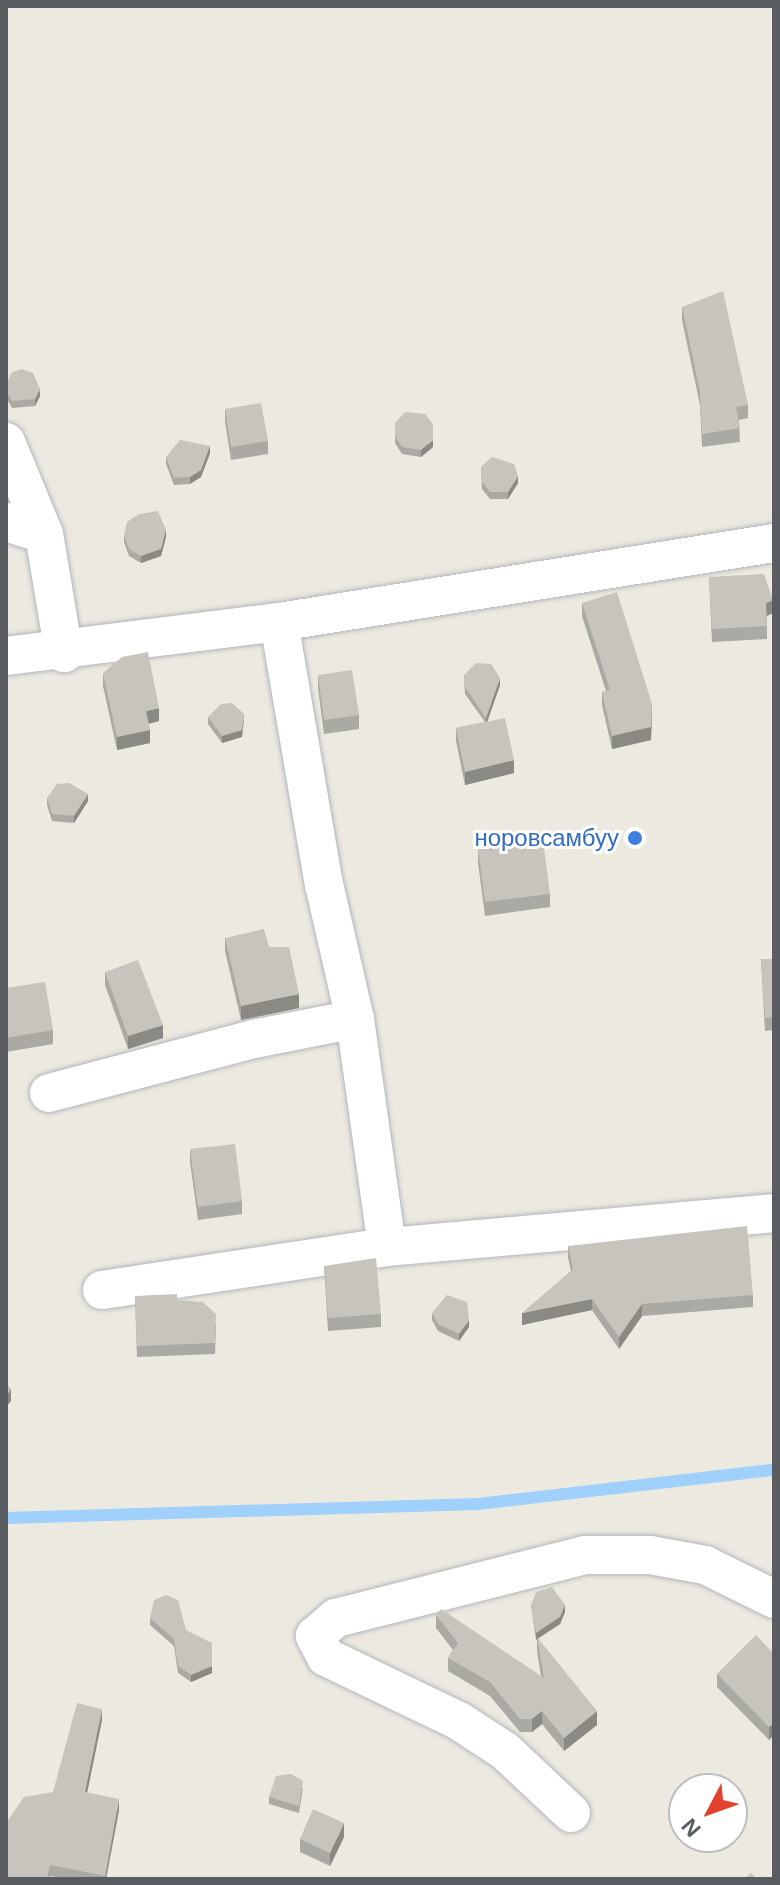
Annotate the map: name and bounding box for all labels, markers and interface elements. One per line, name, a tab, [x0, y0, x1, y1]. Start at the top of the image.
place label: норовсамбуу	[474, 824, 619, 852]
marker: норовсамбуу	[626, 829, 644, 847]
north arrow	[668, 1773, 748, 1853]
text: N	[676, 1814, 706, 1842]

